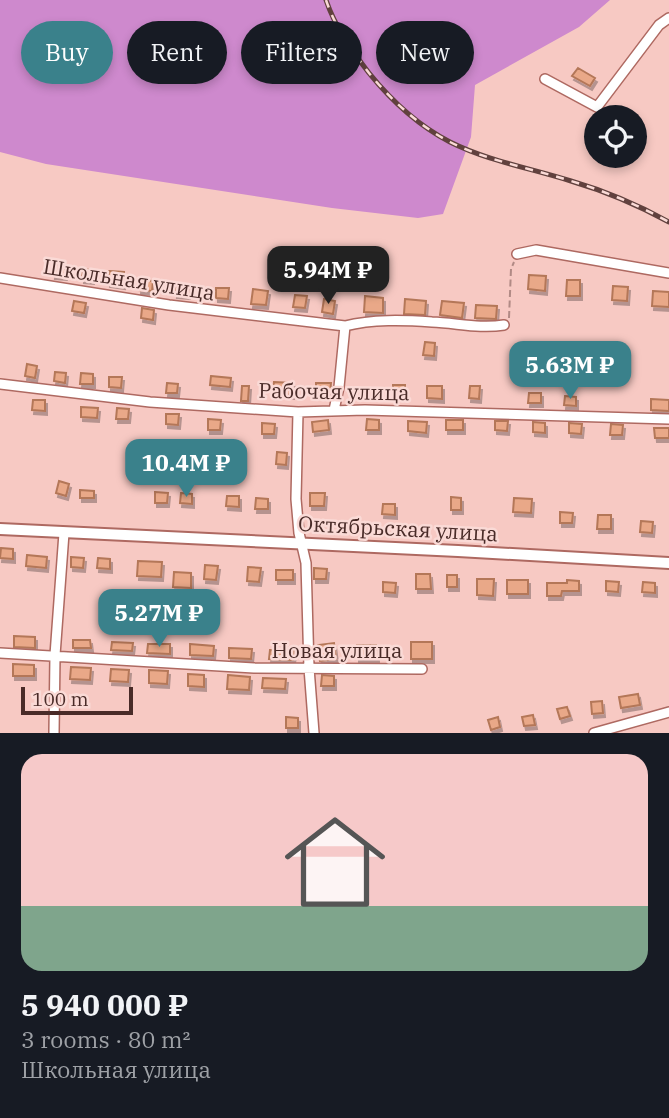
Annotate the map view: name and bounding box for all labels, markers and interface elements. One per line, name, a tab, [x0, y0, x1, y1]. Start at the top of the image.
chip: Buy	[21, 21, 113, 84]
chip: Rent	[127, 21, 227, 84]
chip: Filters	[241, 21, 362, 84]
chip: New	[376, 21, 474, 84]
map controls	[584, 105, 647, 168]
button: locate	[584, 105, 647, 168]
pin: 5.94M ₽	[263, 246, 393, 306]
street label: Школьная улица	[41, 252, 217, 306]
text: 5.94M ₽	[283, 254, 373, 284]
pin: 5.63M ₽	[505, 342, 635, 401]
text: 5.63M ₽	[525, 349, 615, 379]
street label: Рабочая улица	[258, 376, 410, 406]
pin: 10.4M ₽	[121, 440, 251, 499]
text: 10.4M ₽	[141, 447, 231, 477]
street label: Октябрьская улица	[297, 509, 499, 547]
pin: 5.27M ₽	[94, 590, 224, 649]
text: 5.27M ₽	[114, 597, 204, 627]
street label: Новая улица	[272, 636, 402, 664]
scale bar	[21, 684, 133, 716]
text: 100 m	[32, 687, 89, 711]
icon: home	[272, 799, 398, 925]
text: 5 940 000 ₽	[21, 985, 188, 1024]
text: 3 rooms · 80 m²	[21, 1024, 191, 1054]
text: Школьная улица	[21, 1054, 211, 1084]

